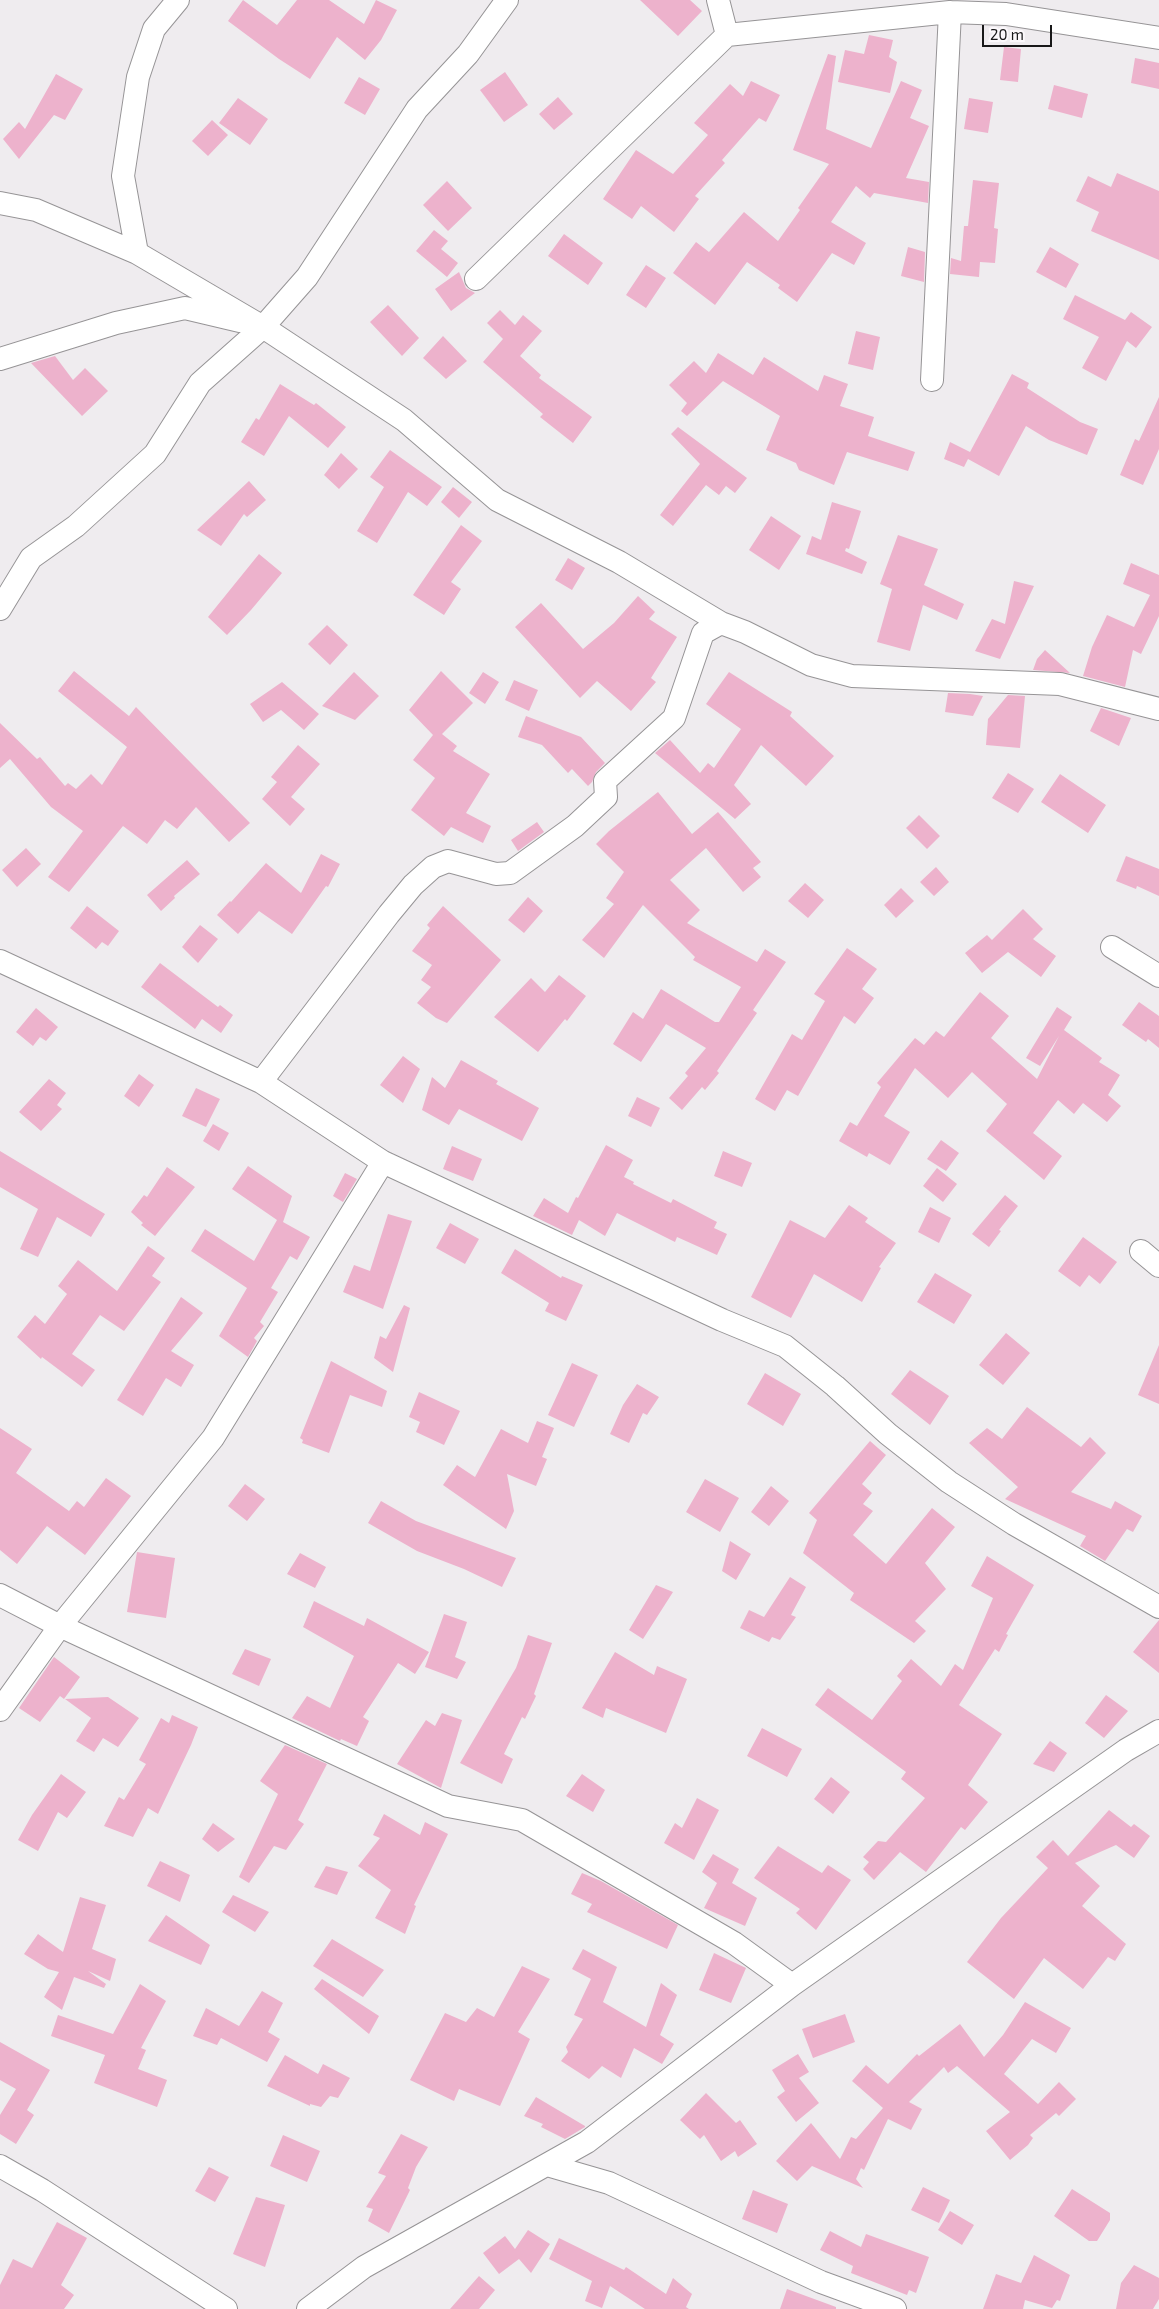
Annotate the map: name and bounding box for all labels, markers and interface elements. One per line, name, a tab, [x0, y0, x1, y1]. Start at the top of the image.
scale bar	[984, 15, 1054, 47]
text: 20 m	[990, 25, 1024, 43]

